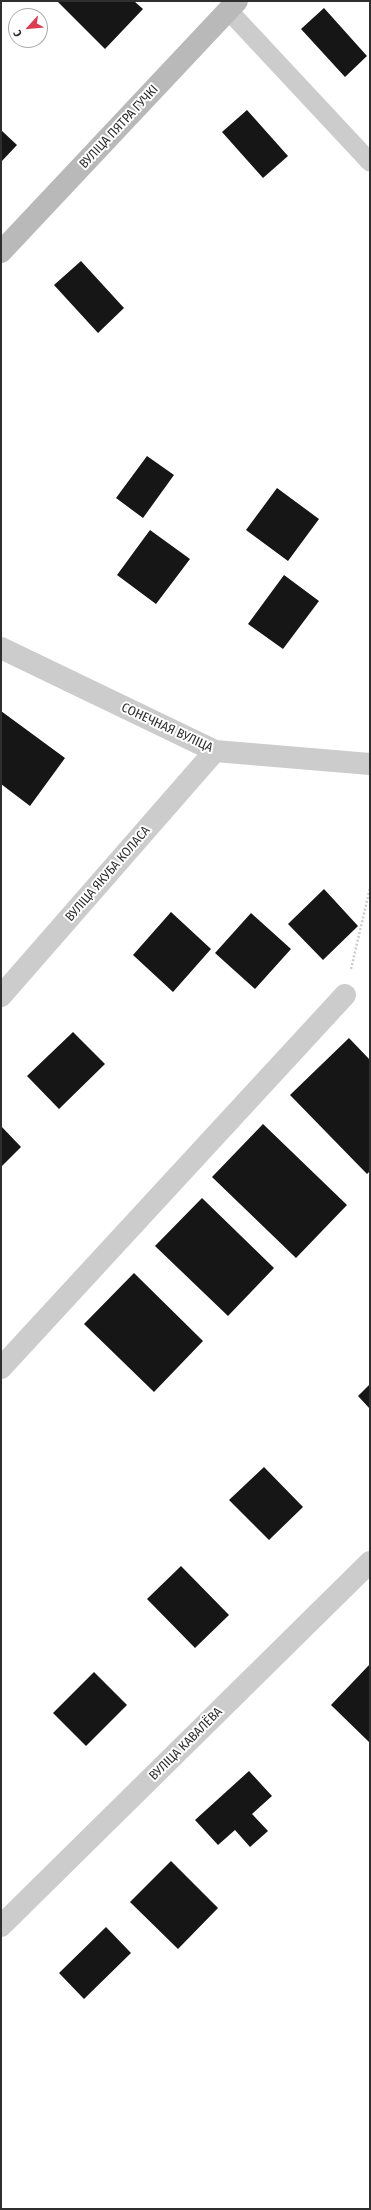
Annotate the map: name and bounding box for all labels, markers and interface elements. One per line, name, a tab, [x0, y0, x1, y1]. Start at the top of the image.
north arrow	[8, 8, 48, 48]
text: С	[11, 28, 25, 39]
street label: ВУЛІЦА ПЯТРА ГУЧКІ	[76, 82, 162, 172]
street label: СОНЕЧНАЯ ВУЛІЦА	[119, 700, 215, 756]
street label: ВУЛІЦА ЯКУБА КОЛАСА	[62, 823, 154, 925]
street label: ВУЛІЦА КАВАЛЁВА	[146, 1704, 226, 1784]

